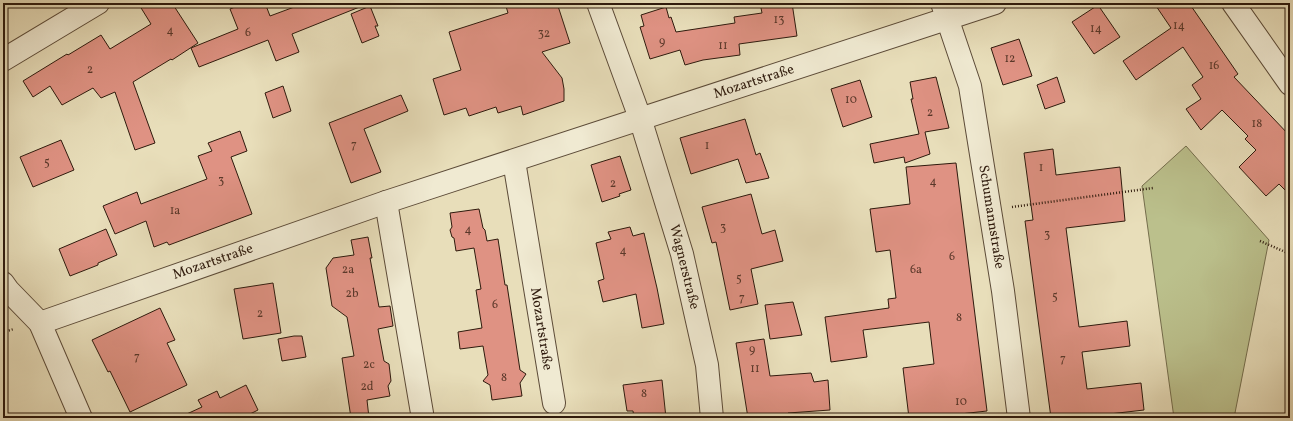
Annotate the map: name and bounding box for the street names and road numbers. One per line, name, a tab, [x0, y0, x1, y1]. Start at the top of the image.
street label: Mozartstraße	[711, 60, 797, 104]
street label: Schumannstraße	[973, 164, 1009, 271]
street label: Wagnerstraße	[664, 223, 704, 312]
street label: Mozartstraße	[170, 239, 256, 285]
street label: Mozartstraße	[525, 286, 557, 372]

